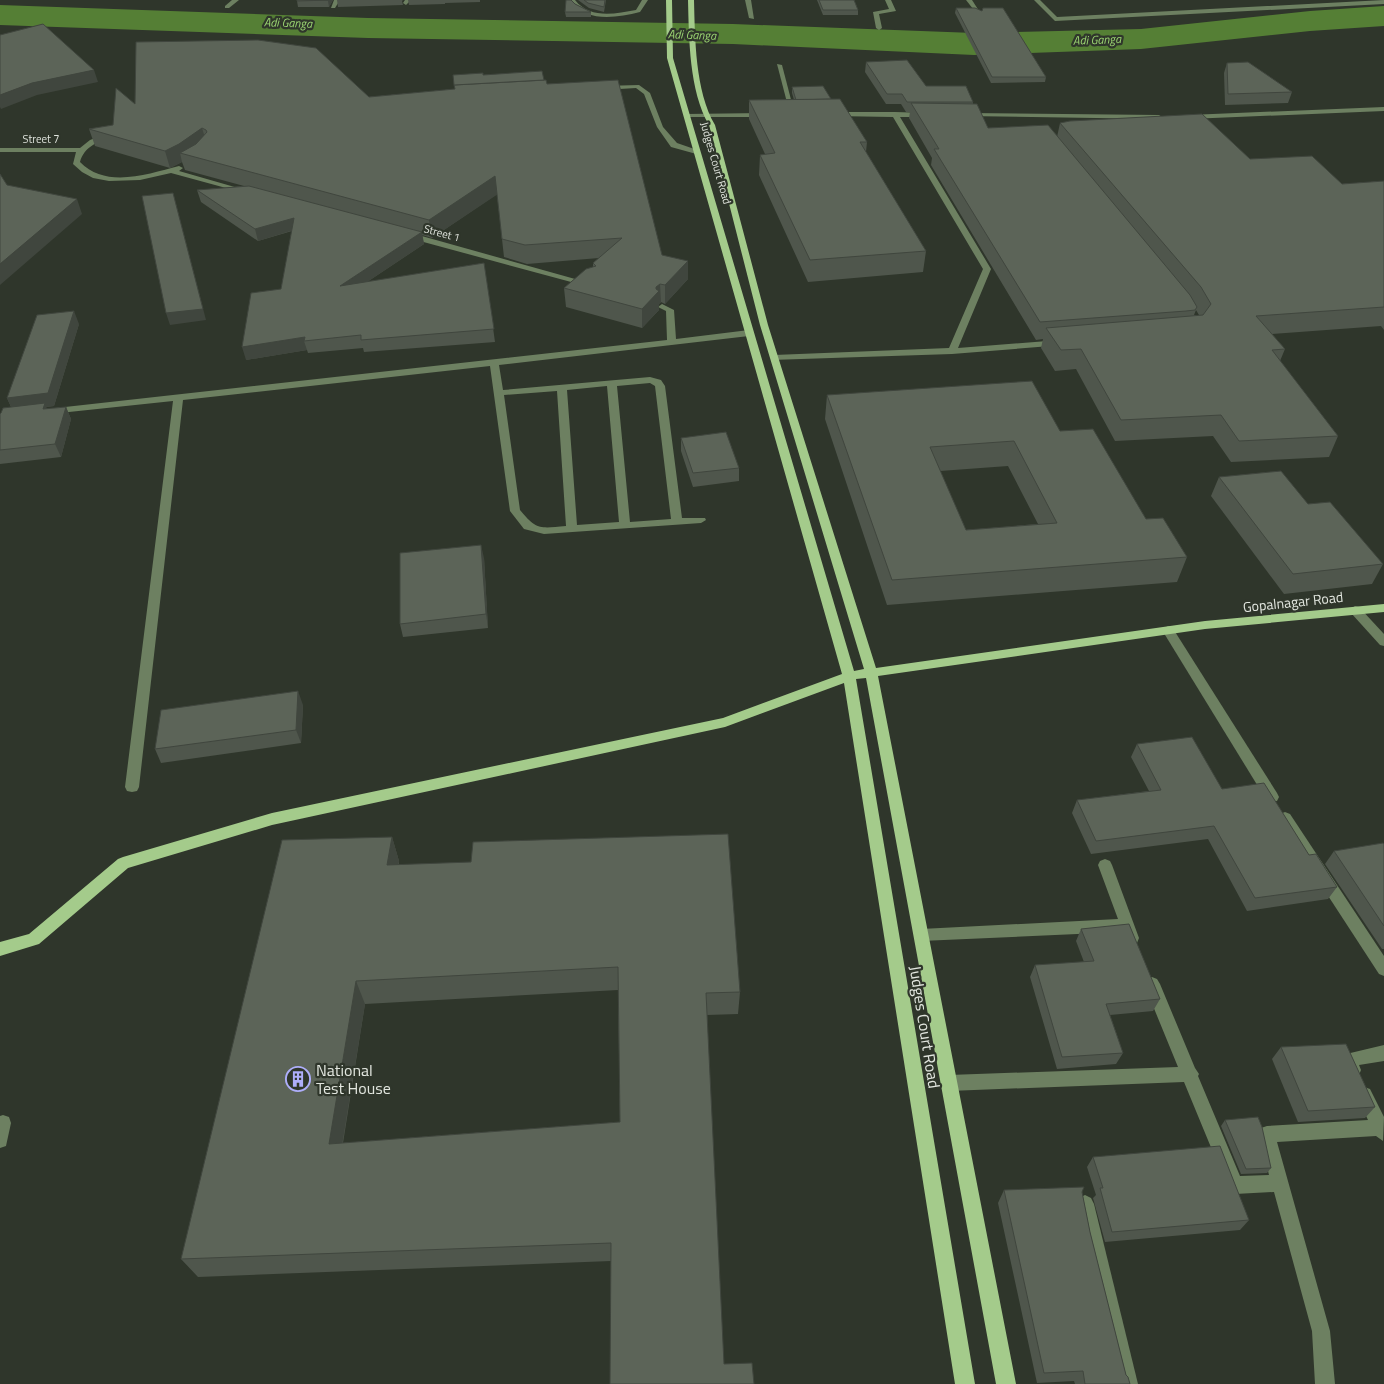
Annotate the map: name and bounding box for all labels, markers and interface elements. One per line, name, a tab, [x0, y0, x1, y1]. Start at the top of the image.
water label: Adi Ganga	[264, 12, 313, 33]
water label: Adi Ganga	[668, 24, 717, 45]
water label: Adi Ganga	[1073, 29, 1122, 50]
street label: Judges Court Road	[697, 120, 735, 206]
street label: Street 7	[23, 131, 59, 147]
street label: Street 1	[422, 220, 462, 246]
street label: Gopalnagar Road	[1242, 586, 1344, 617]
street label: Judges Court Road	[903, 964, 947, 1090]
place label: National Test House	[316, 1058, 391, 1100]
building icon: National Test House	[285, 1066, 311, 1092]

